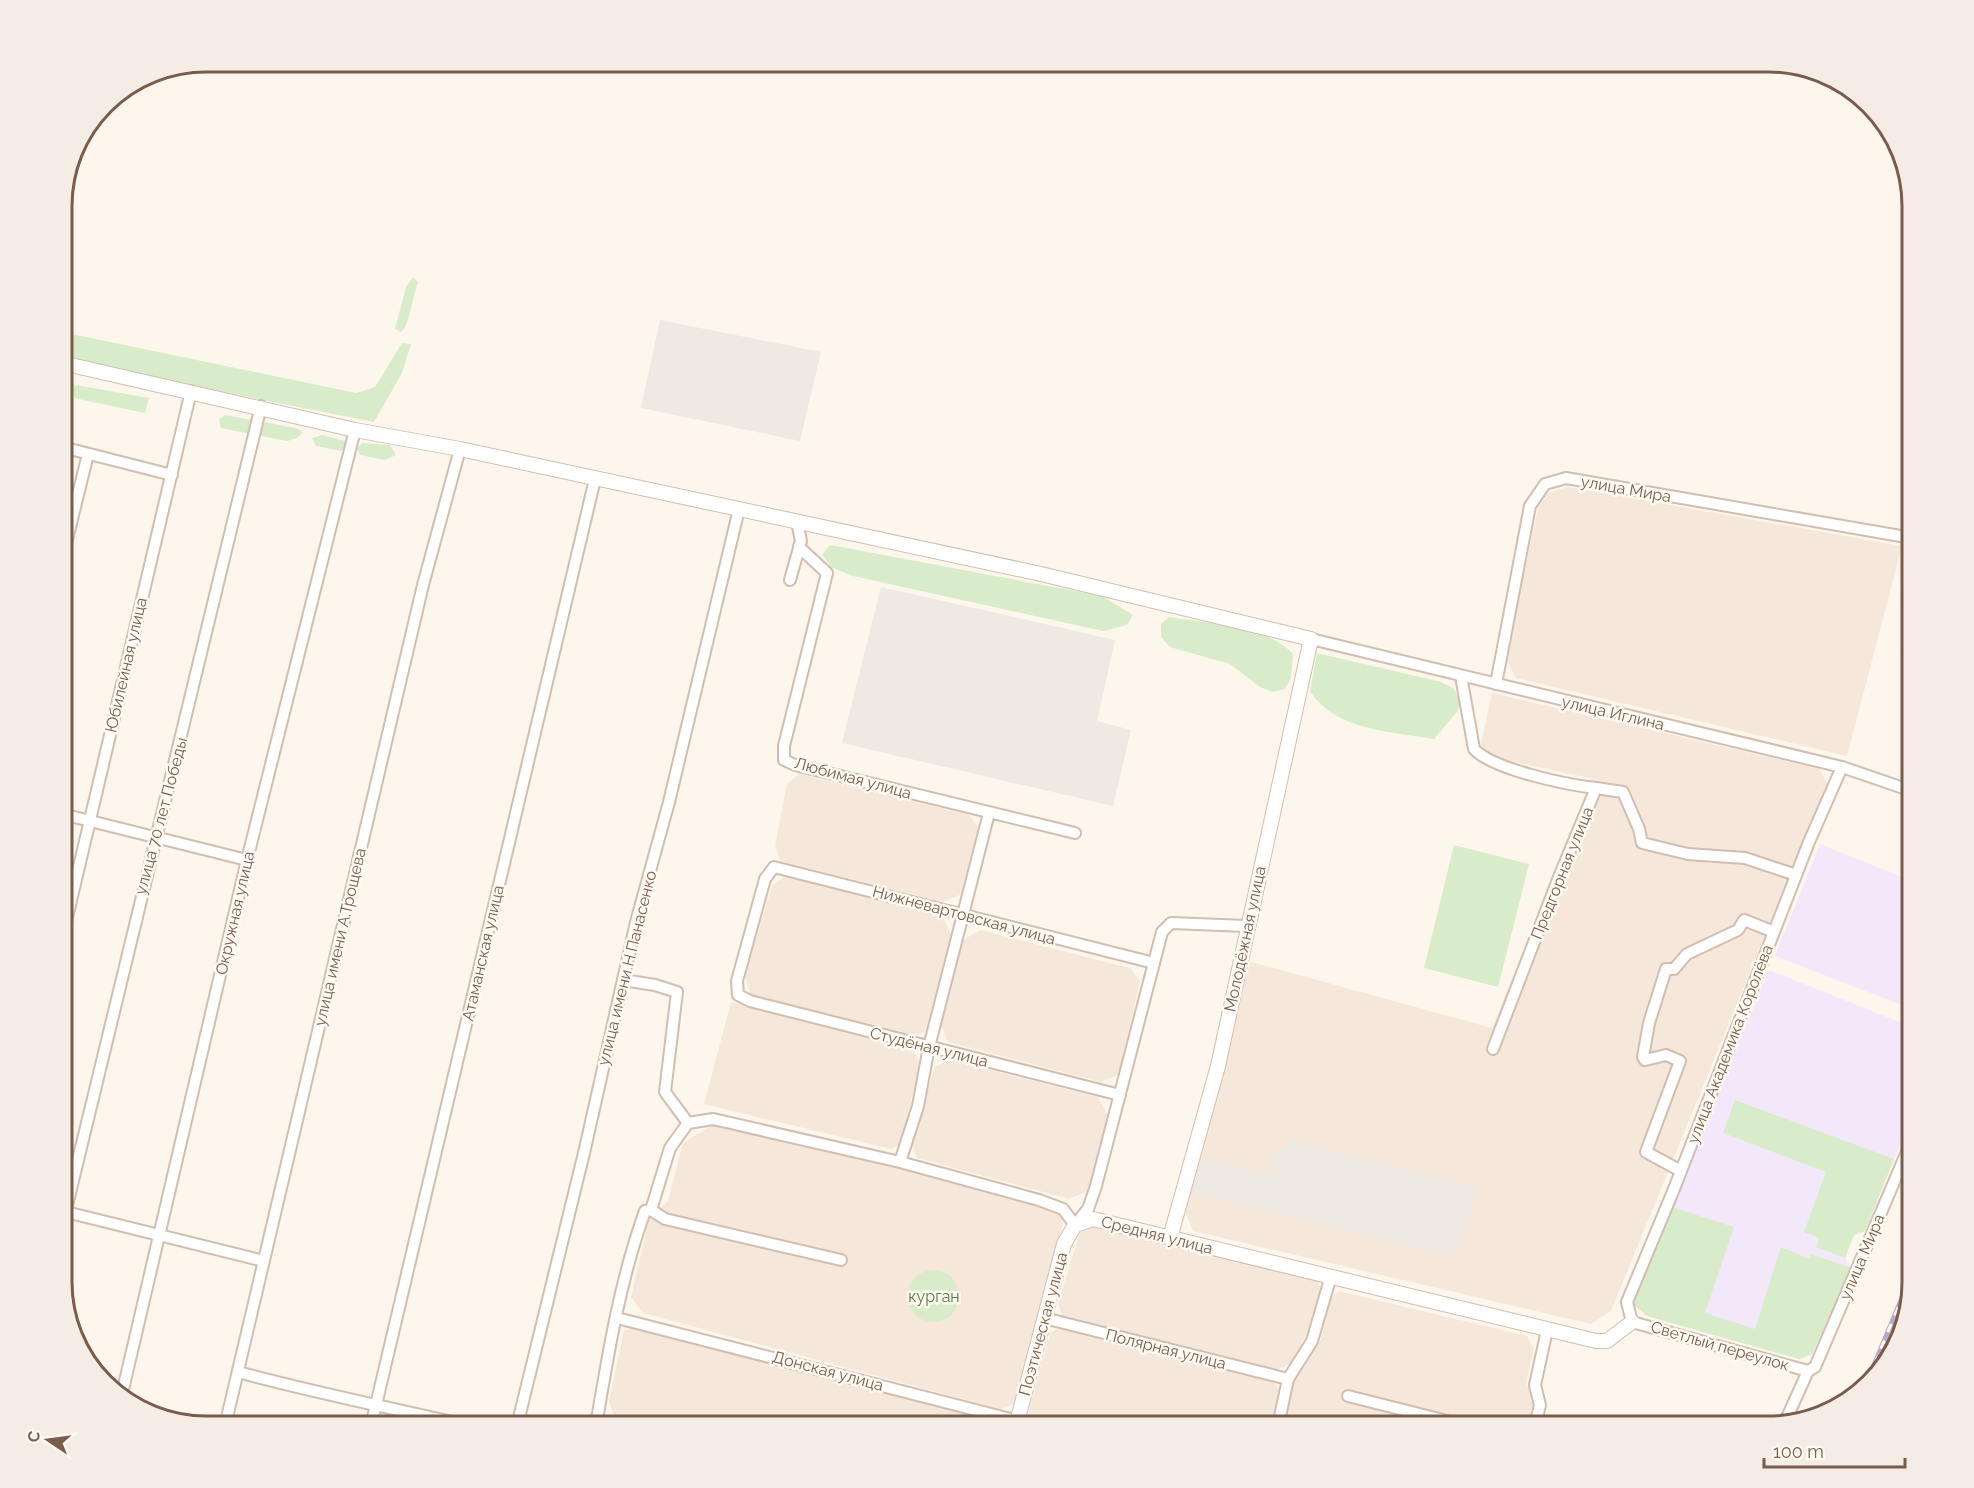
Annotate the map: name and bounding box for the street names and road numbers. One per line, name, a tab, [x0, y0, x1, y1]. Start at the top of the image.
street label: улица Мира	[1579, 472, 1673, 506]
street label: Юбилейная улица	[101, 596, 151, 734]
street label: улица Иглина	[1560, 692, 1666, 734]
street label: улица 70 лет Победы	[131, 735, 191, 897]
street label: Любимая улица	[792, 753, 914, 803]
street label: Предгорная улица	[1527, 804, 1597, 942]
street label: улица имени А.Трощева	[310, 846, 370, 1028]
street label: Окружная улица	[212, 849, 258, 977]
street label: Молодёжная улица	[1220, 864, 1270, 1014]
street label: улица имени Н.Панасенко	[594, 869, 660, 1067]
street label: Нижневартовская улица	[870, 881, 1058, 949]
street label: Атаманская улица	[458, 883, 508, 1023]
street label: улица Академика Королёва	[1683, 942, 1777, 1146]
street label: Студёная улица	[868, 1023, 990, 1071]
street label: улица Мира	[1835, 1211, 1889, 1303]
street label: Средняя улица	[1099, 1212, 1215, 1258]
street label: Поэтическая улица	[1015, 1250, 1071, 1398]
street label: Светлый переулок	[1649, 1317, 1791, 1375]
street label: Полярная улица	[1104, 1325, 1228, 1373]
street label: Донская улица	[771, 1347, 885, 1395]

